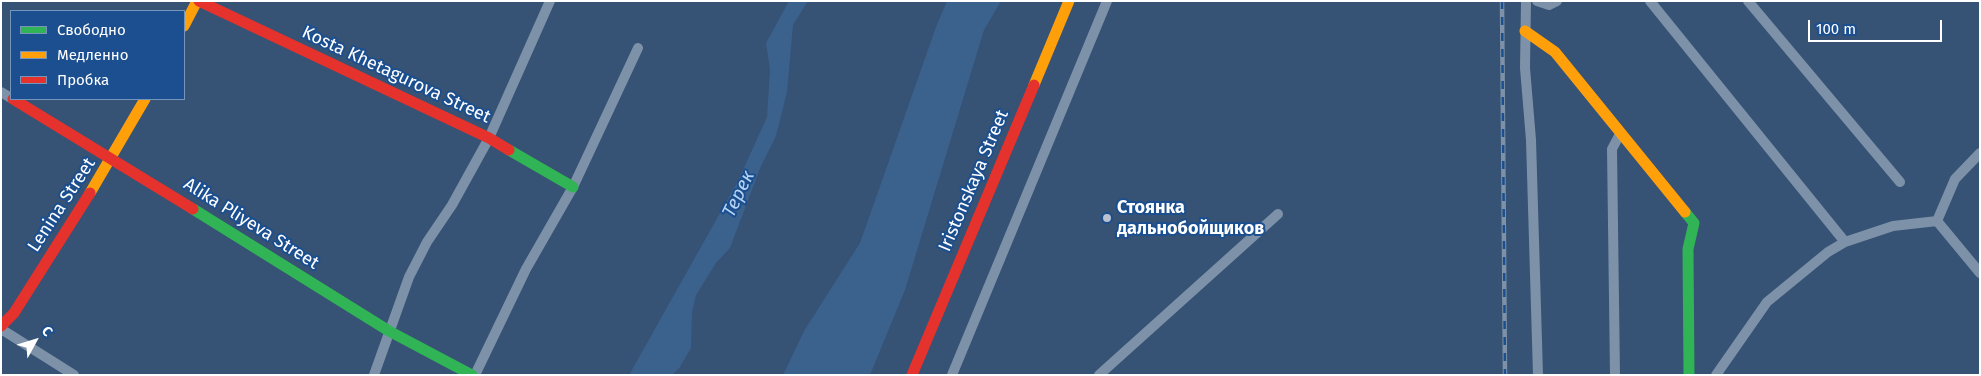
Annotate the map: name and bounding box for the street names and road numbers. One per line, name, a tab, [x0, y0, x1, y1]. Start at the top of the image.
street label: Kosta Khetagurova Street	[298, 22, 494, 128]
street label: Iristonskaya Street	[934, 107, 1014, 255]
street label: Lenina Street	[24, 154, 100, 256]
street label: Alika Pliyeva Street	[179, 174, 323, 274]

